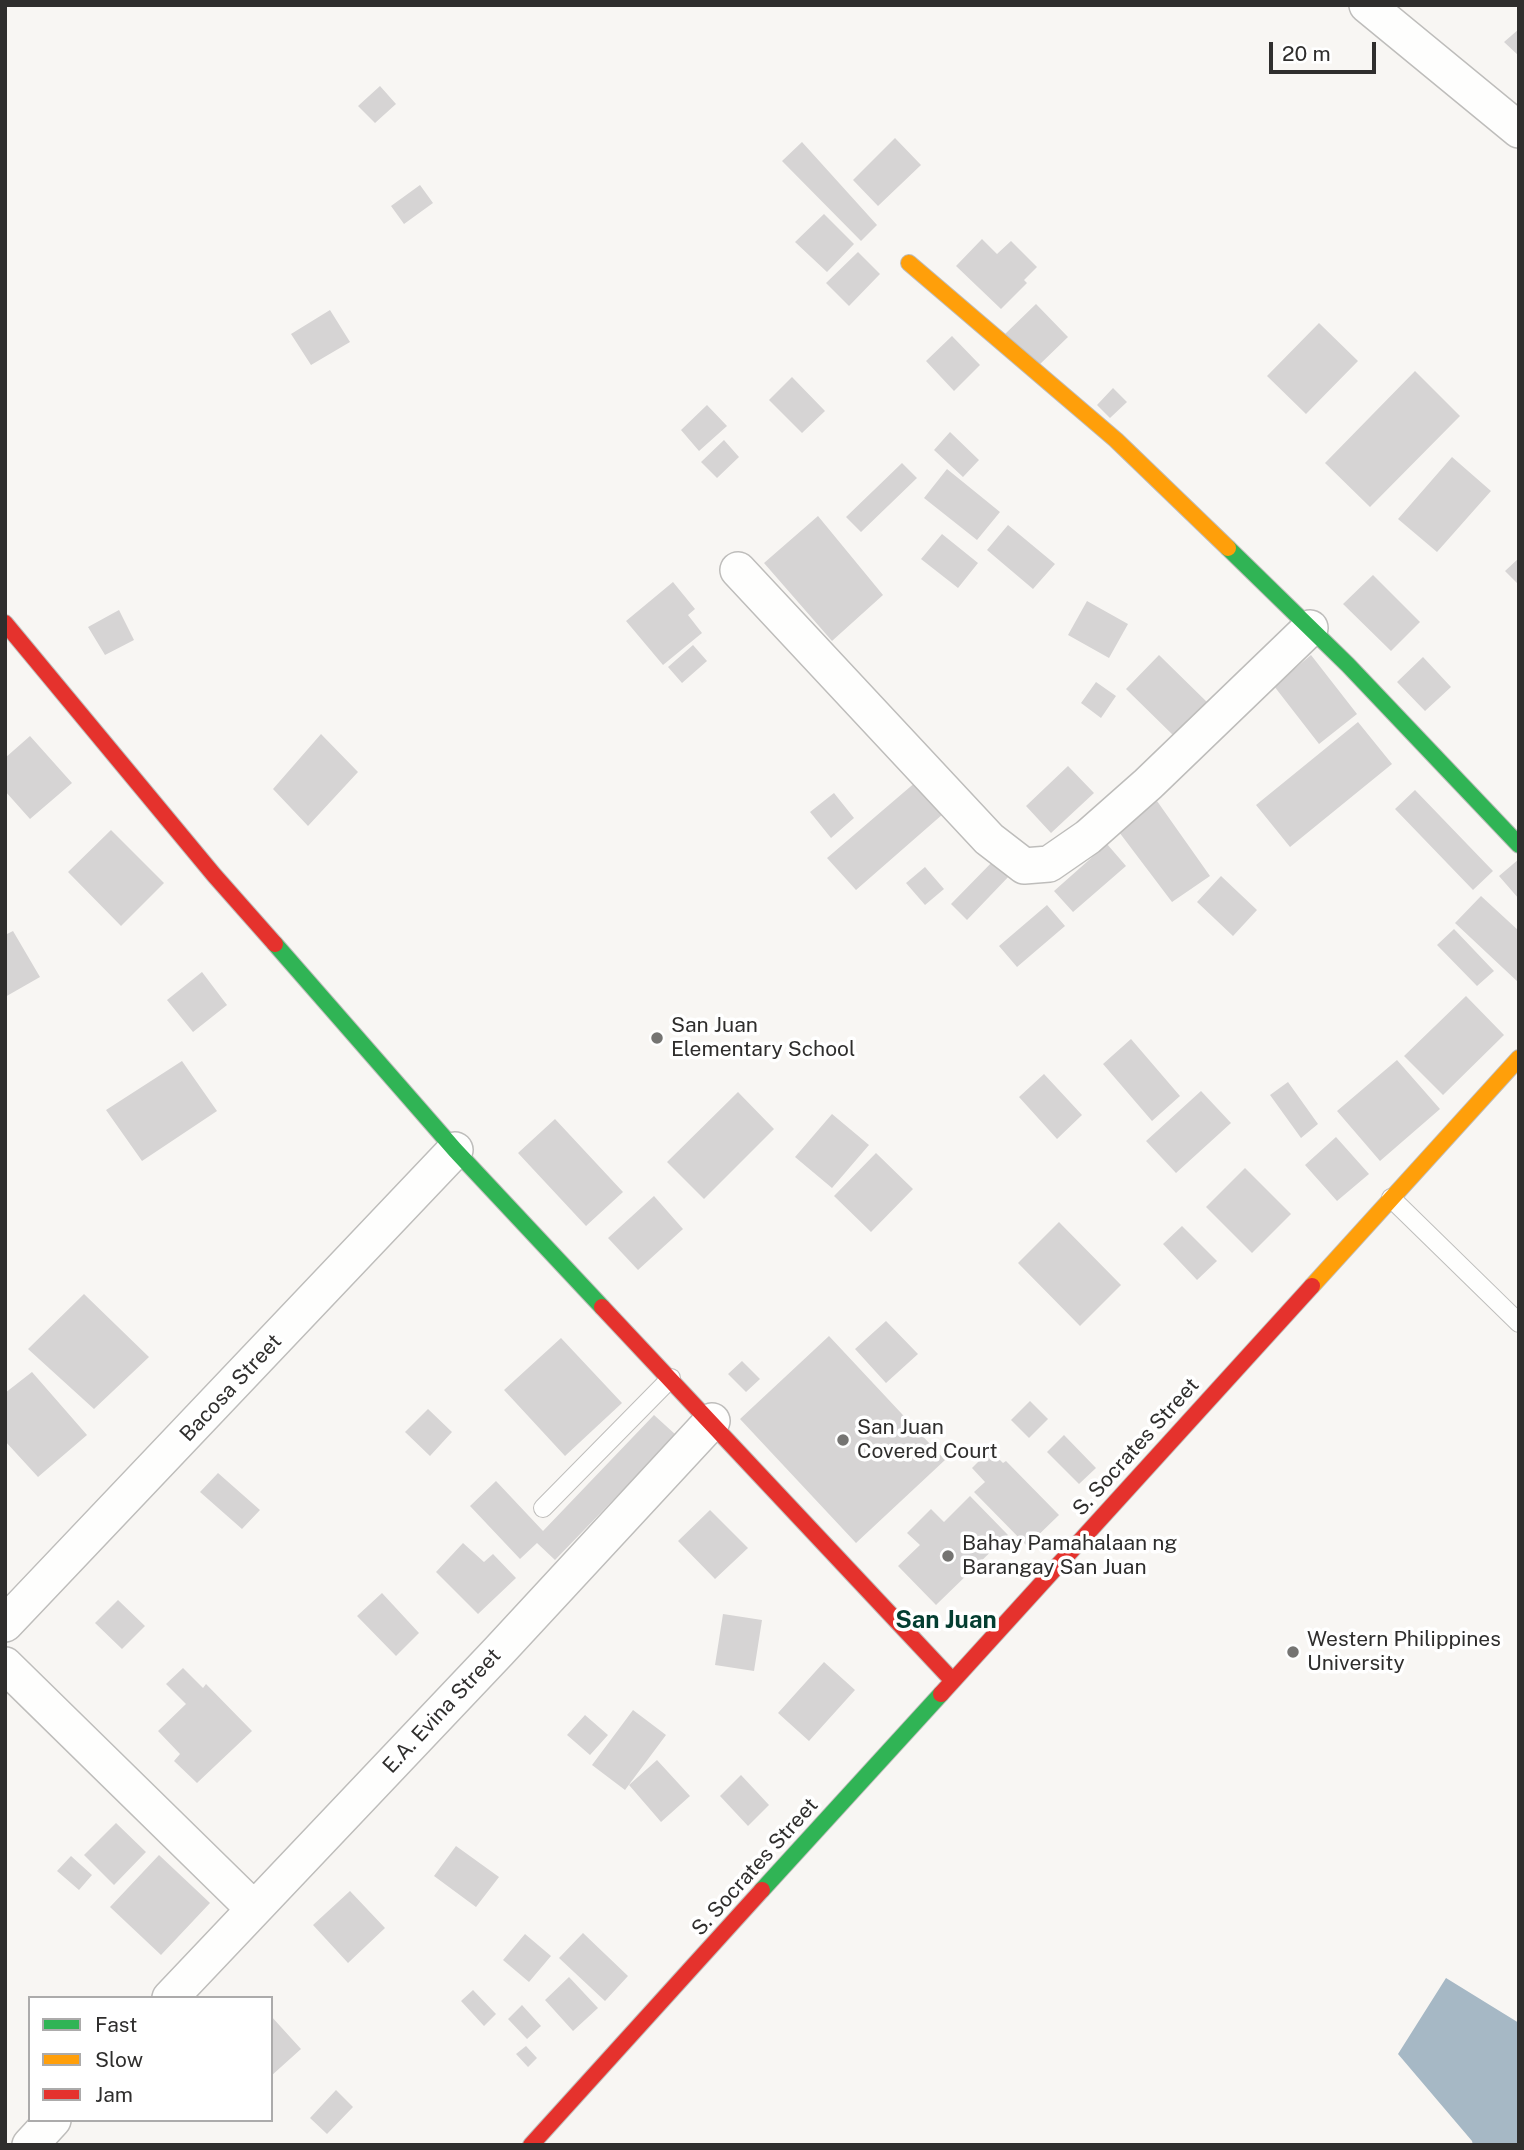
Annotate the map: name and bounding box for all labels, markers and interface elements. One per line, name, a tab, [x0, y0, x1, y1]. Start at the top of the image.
scale bar	[1272, 28, 1379, 72]
text: 20 m	[1282, 41, 1331, 66]
place label: San Juan Elementary School	[671, 1013, 855, 1063]
marker: San Juan Elementary School	[649, 1030, 665, 1046]
street label: Bacosa Street	[175, 1329, 287, 1447]
street label: S. Socrates Street	[1068, 1373, 1204, 1521]
place label: San Juan Covered Court	[857, 1415, 998, 1465]
marker: San Juan Covered Court	[835, 1432, 851, 1448]
place label: Bahay Pamahalaan ng Barangay San Juan	[962, 1531, 1177, 1581]
marker: Bahay Pamahalaan ng Barangay San Juan	[940, 1548, 956, 1564]
district label: San Juan	[895, 1607, 997, 1635]
place label: Western Philippines University	[1307, 1627, 1501, 1677]
street label: E.A. Evina Street	[378, 1643, 506, 1779]
marker: Western Philippines University	[1285, 1644, 1301, 1660]
street label: S. Socrates Street	[687, 1793, 823, 1941]
legend	[28, 1996, 273, 2122]
text: Fast	[95, 2012, 137, 2037]
text: Slow	[95, 2047, 143, 2072]
text: Jam	[95, 2082, 133, 2107]

